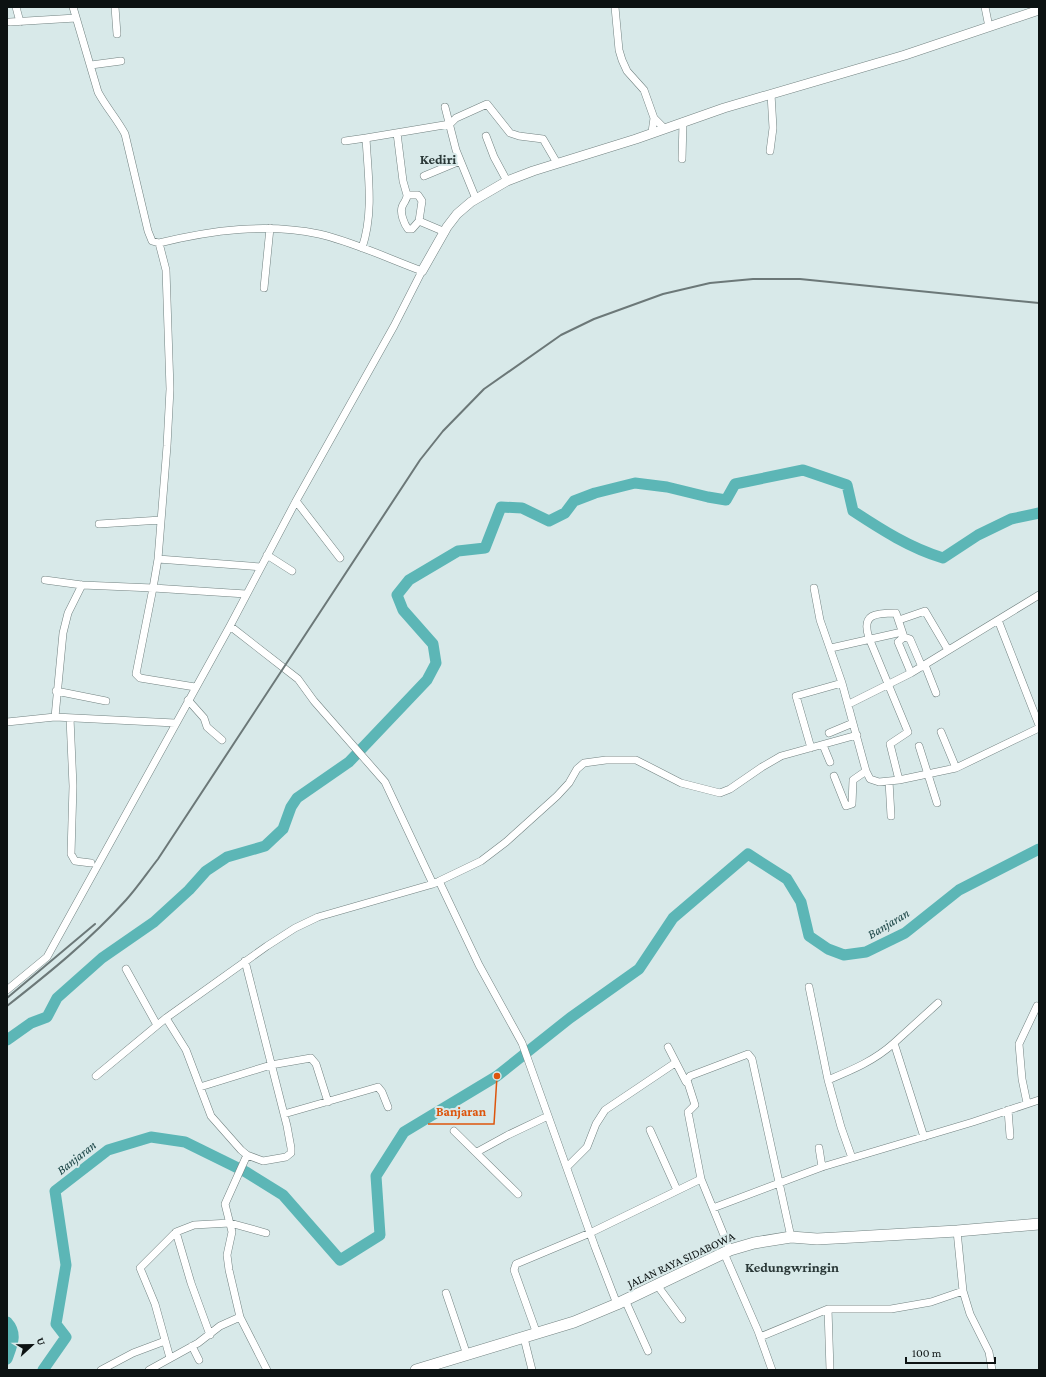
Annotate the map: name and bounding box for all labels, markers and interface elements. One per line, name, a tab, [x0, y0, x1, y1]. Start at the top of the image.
district label: Kediri	[420, 151, 456, 167]
water label: Banjaran	[865, 905, 913, 943]
callout: Banjaran	[428, 1099, 494, 1124]
text: Banjaran	[436, 1104, 487, 1120]
water label: Banjaran	[54, 1137, 100, 1178]
street label: JALAN RAYA SIDABOWA	[624, 1229, 737, 1291]
district label: Kedungwringin	[745, 1259, 839, 1275]
north arrow	[12, 1325, 52, 1365]
text: U	[34, 1336, 48, 1347]
scale bar	[906, 1339, 995, 1365]
text: 100 m	[912, 1346, 942, 1360]

